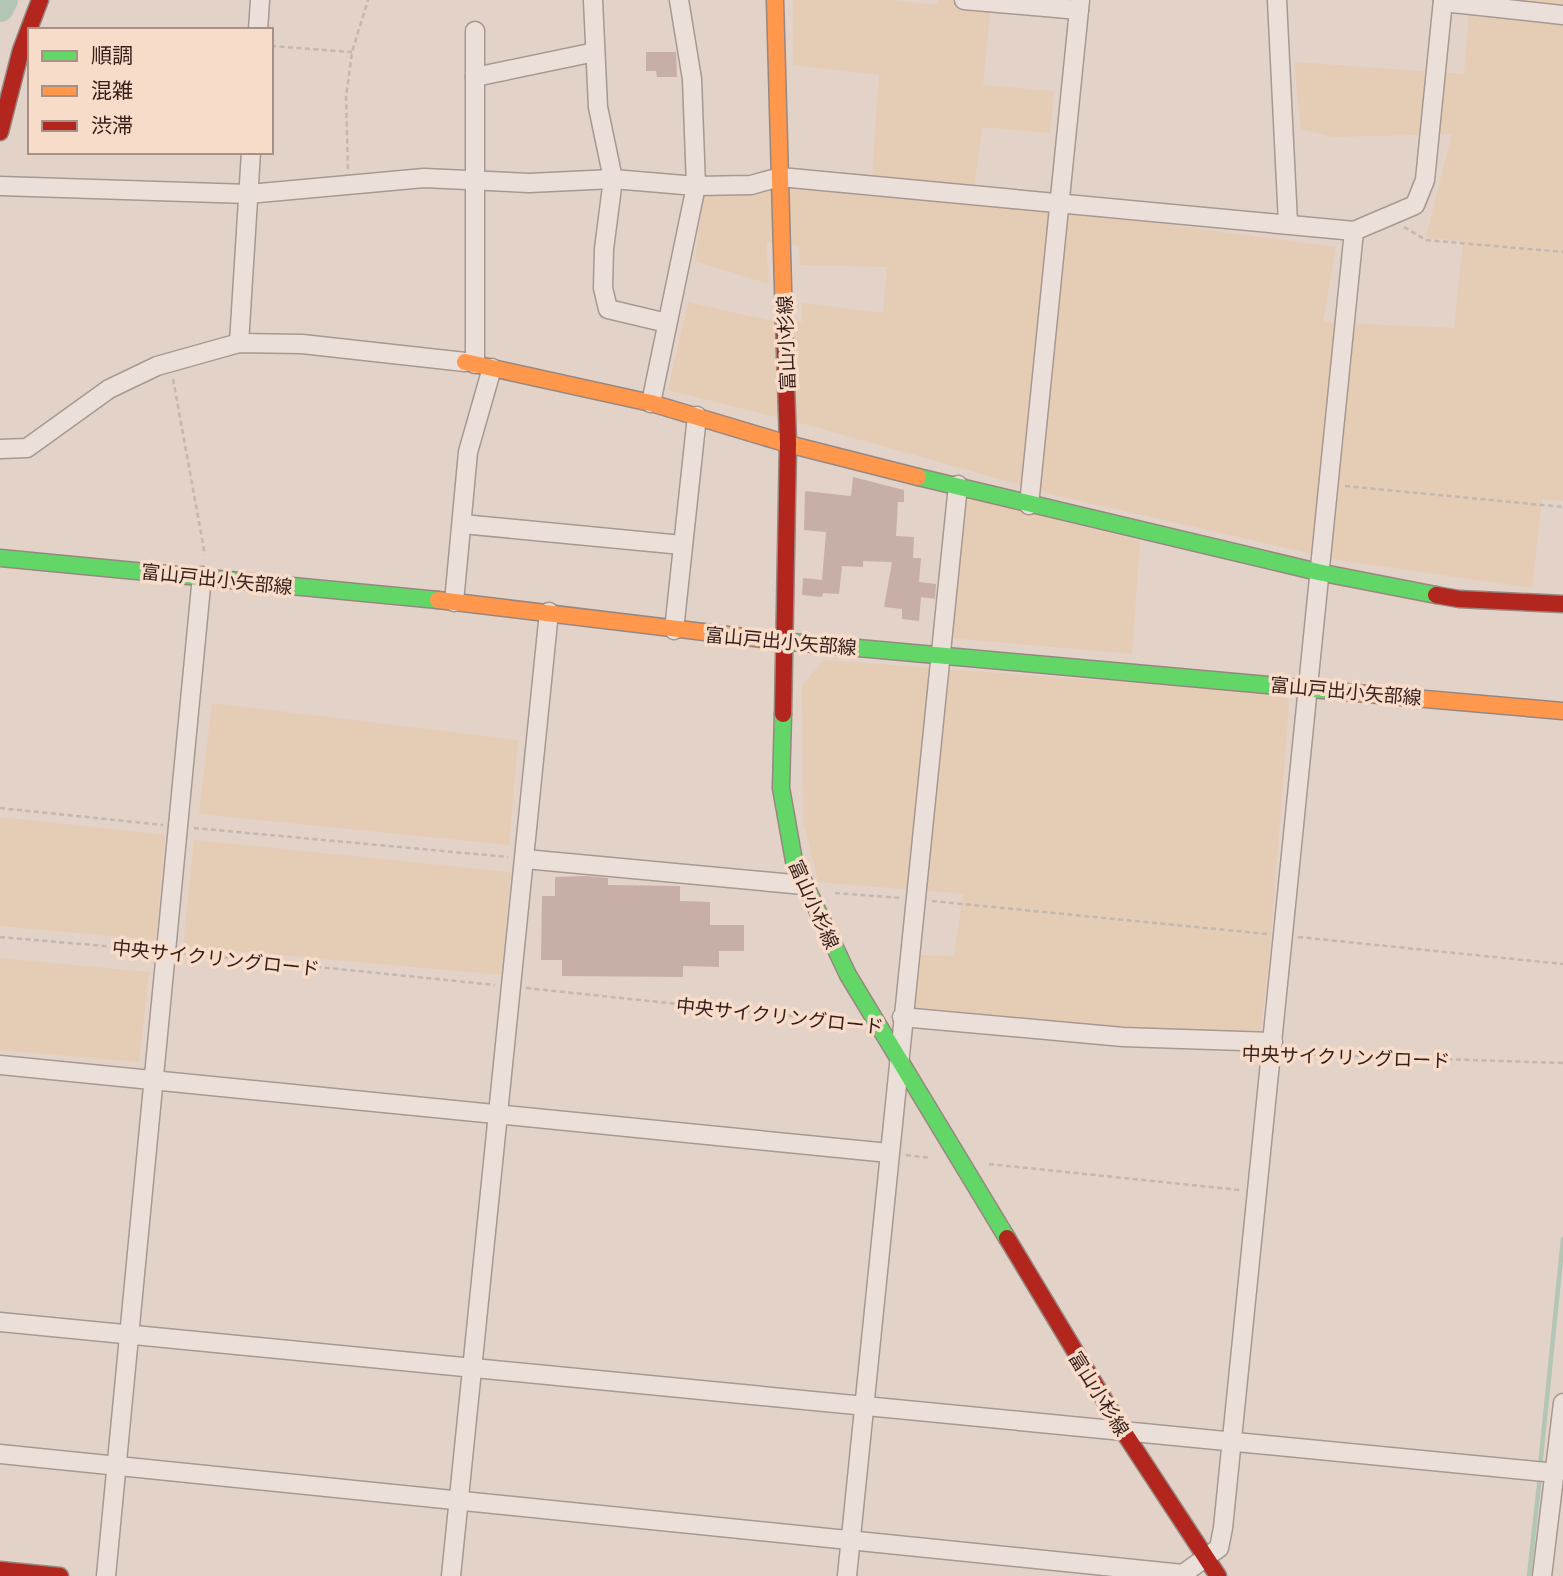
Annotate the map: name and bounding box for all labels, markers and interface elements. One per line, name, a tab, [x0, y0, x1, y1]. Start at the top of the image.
legend	[28, 28, 273, 154]
text: 順調	[91, 38, 133, 69]
text: 混雑	[91, 73, 133, 104]
text: 渋滞	[91, 108, 133, 139]
street label: 富山小杉線	[769, 295, 801, 391]
street label: 富山戸出小矢部線	[140, 556, 294, 600]
street label: 富山戸出小矢部線	[704, 619, 858, 661]
street label: 富山戸出小矢部線	[1269, 669, 1423, 711]
street label: 富山小杉線	[783, 855, 847, 953]
street label: 中央サイクリングロード	[111, 932, 321, 982]
street label: 中央サイクリングロード	[675, 990, 885, 1040]
street label: 中央サイクリングロード	[1241, 1038, 1451, 1074]
street label: 富山小杉線	[1063, 1345, 1137, 1441]

